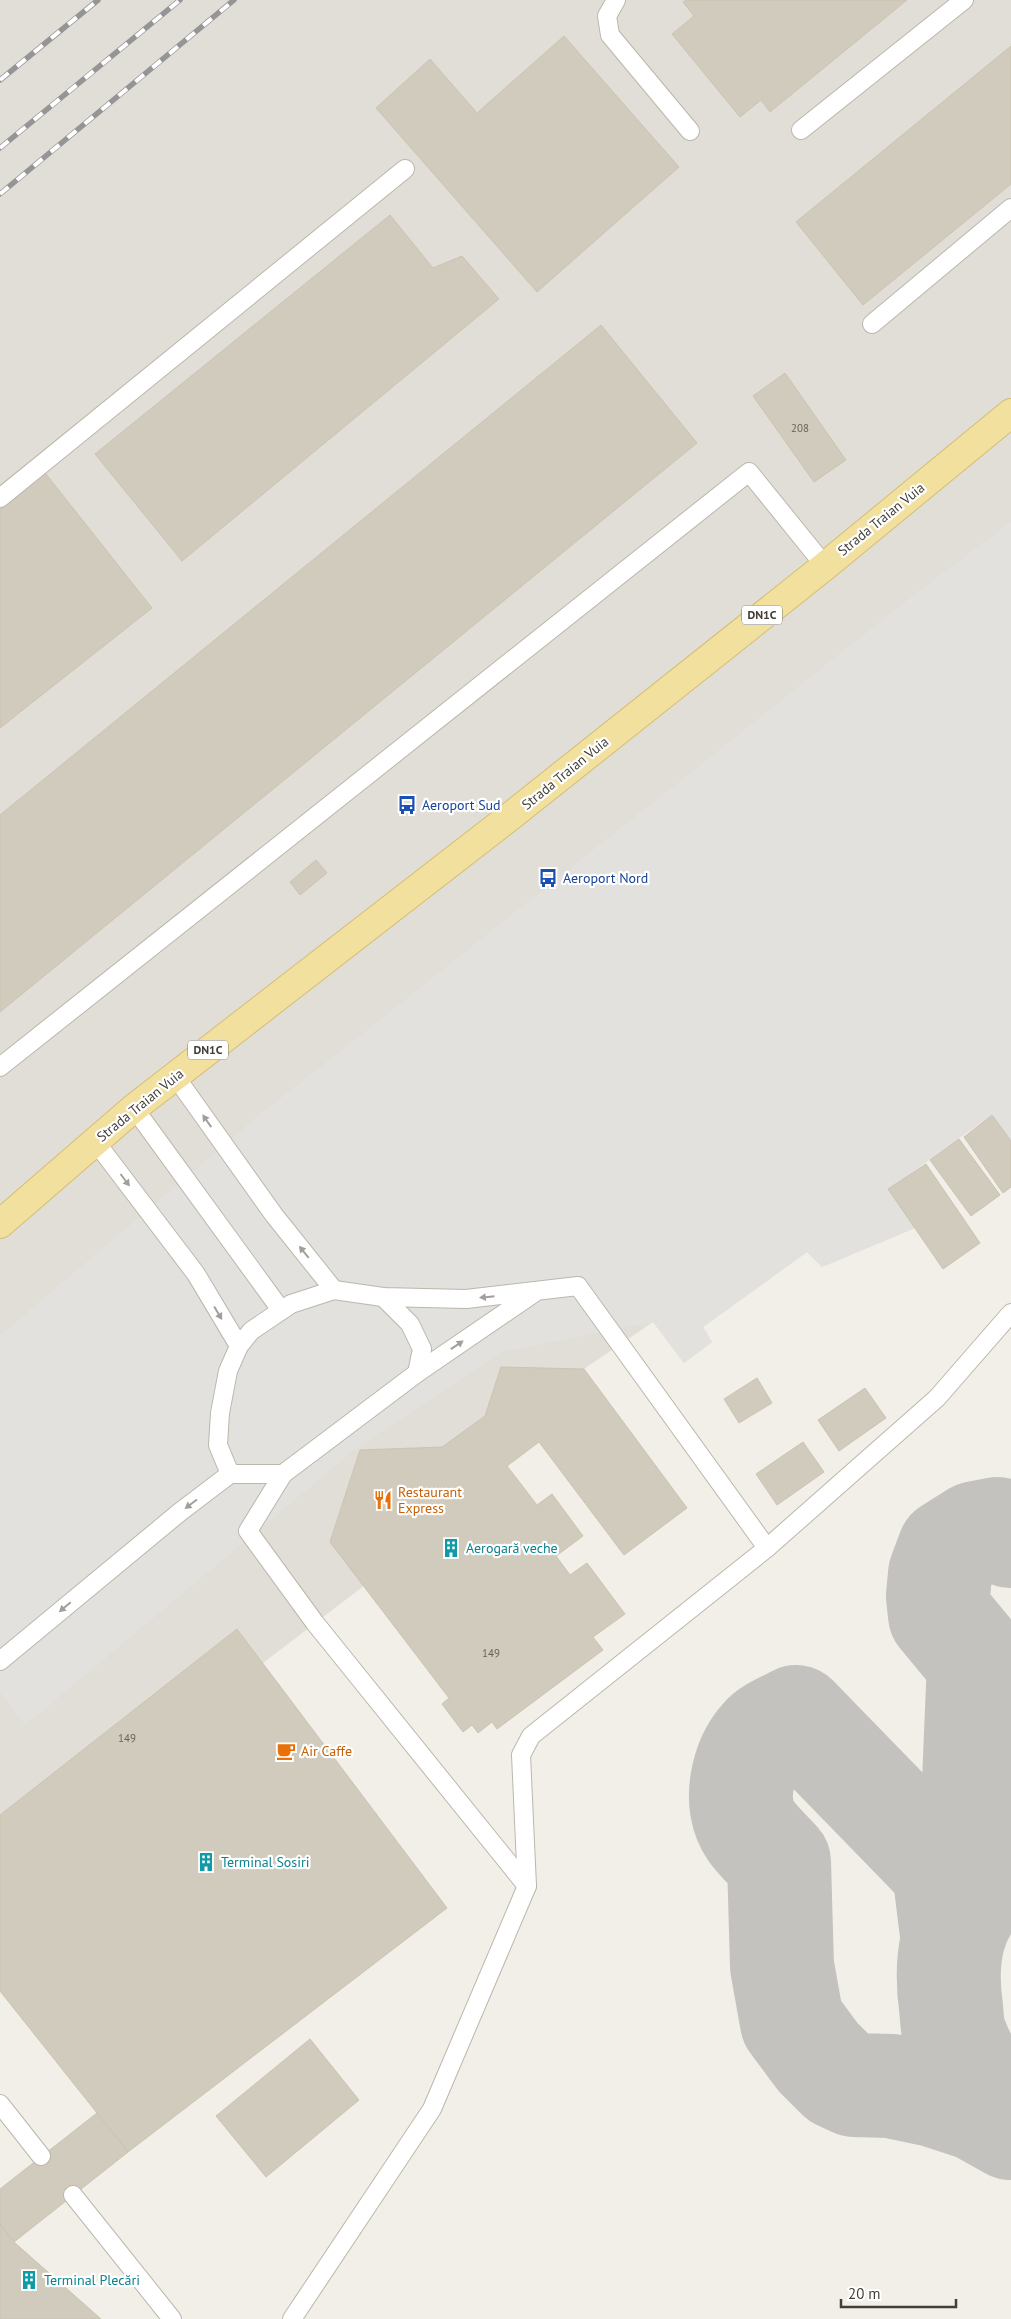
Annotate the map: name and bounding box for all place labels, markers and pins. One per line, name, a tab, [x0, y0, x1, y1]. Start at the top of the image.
bus stop icon: Aeroport Sud	[396, 794, 418, 816]
place label: Aeroport Sud	[422, 796, 501, 814]
bus stop icon: Aeroport Nord	[537, 867, 559, 889]
place label: Aeroport Nord	[563, 869, 648, 887]
place label: Restaurant Express	[398, 1483, 462, 1517]
restaurant icon: Restaurant Express	[372, 1489, 394, 1511]
building icon: Aerogară veche	[440, 1537, 462, 1559]
place label: Aerogară veche	[466, 1539, 558, 1557]
cafe icon: Air Caffe	[275, 1740, 297, 1762]
place label: Air Caffe	[301, 1742, 352, 1760]
building icon: Terminal Sosiri	[195, 1851, 217, 1873]
place label: Terminal Sosiri	[221, 1853, 310, 1871]
building icon: Terminal Plecări	[18, 2269, 40, 2291]
place label: Terminal Plecări	[44, 2271, 140, 2289]

